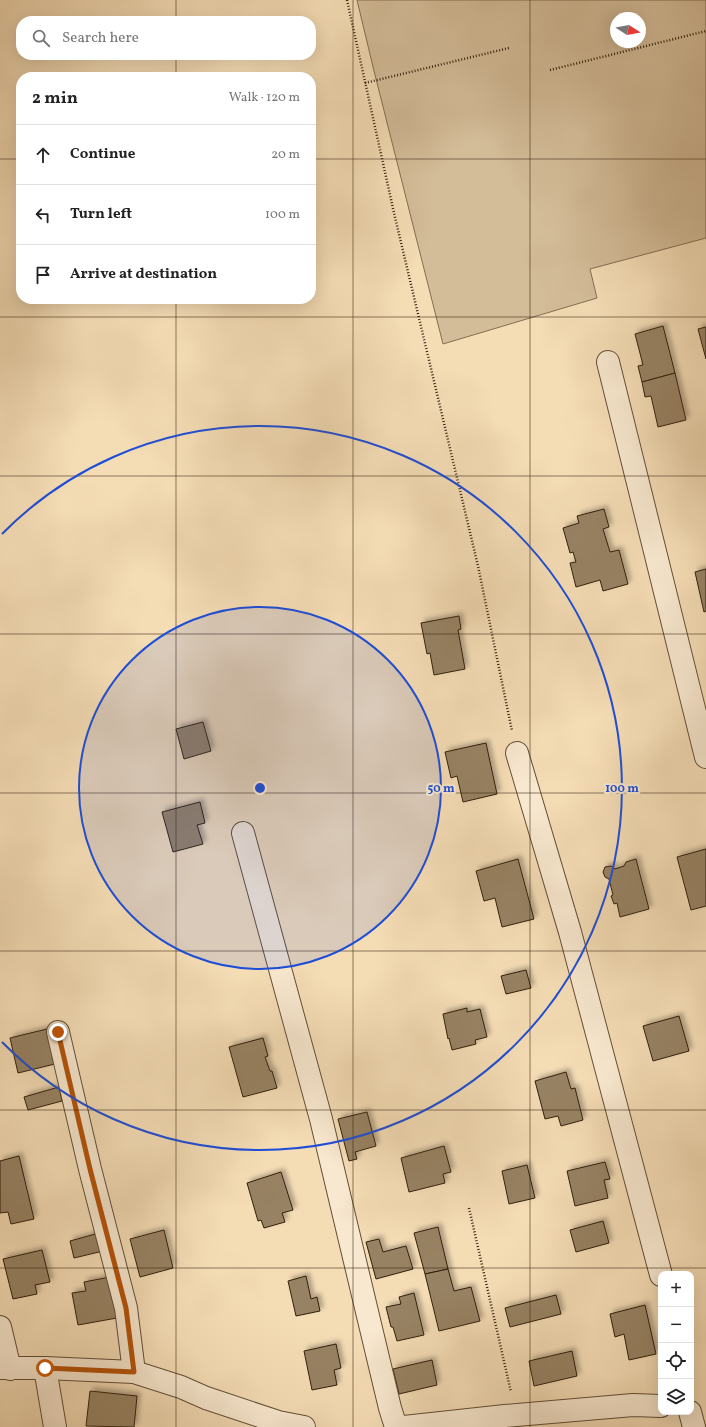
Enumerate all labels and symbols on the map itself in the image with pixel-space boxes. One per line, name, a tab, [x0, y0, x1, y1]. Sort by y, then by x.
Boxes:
north arrow	[610, 12, 646, 48]
centre of rings	[253, 781, 267, 795]
text: 50 m	[427, 781, 455, 797]
text: 100 m	[605, 781, 639, 797]
route end	[49, 1023, 67, 1041]
route start	[36, 1359, 54, 1377]

